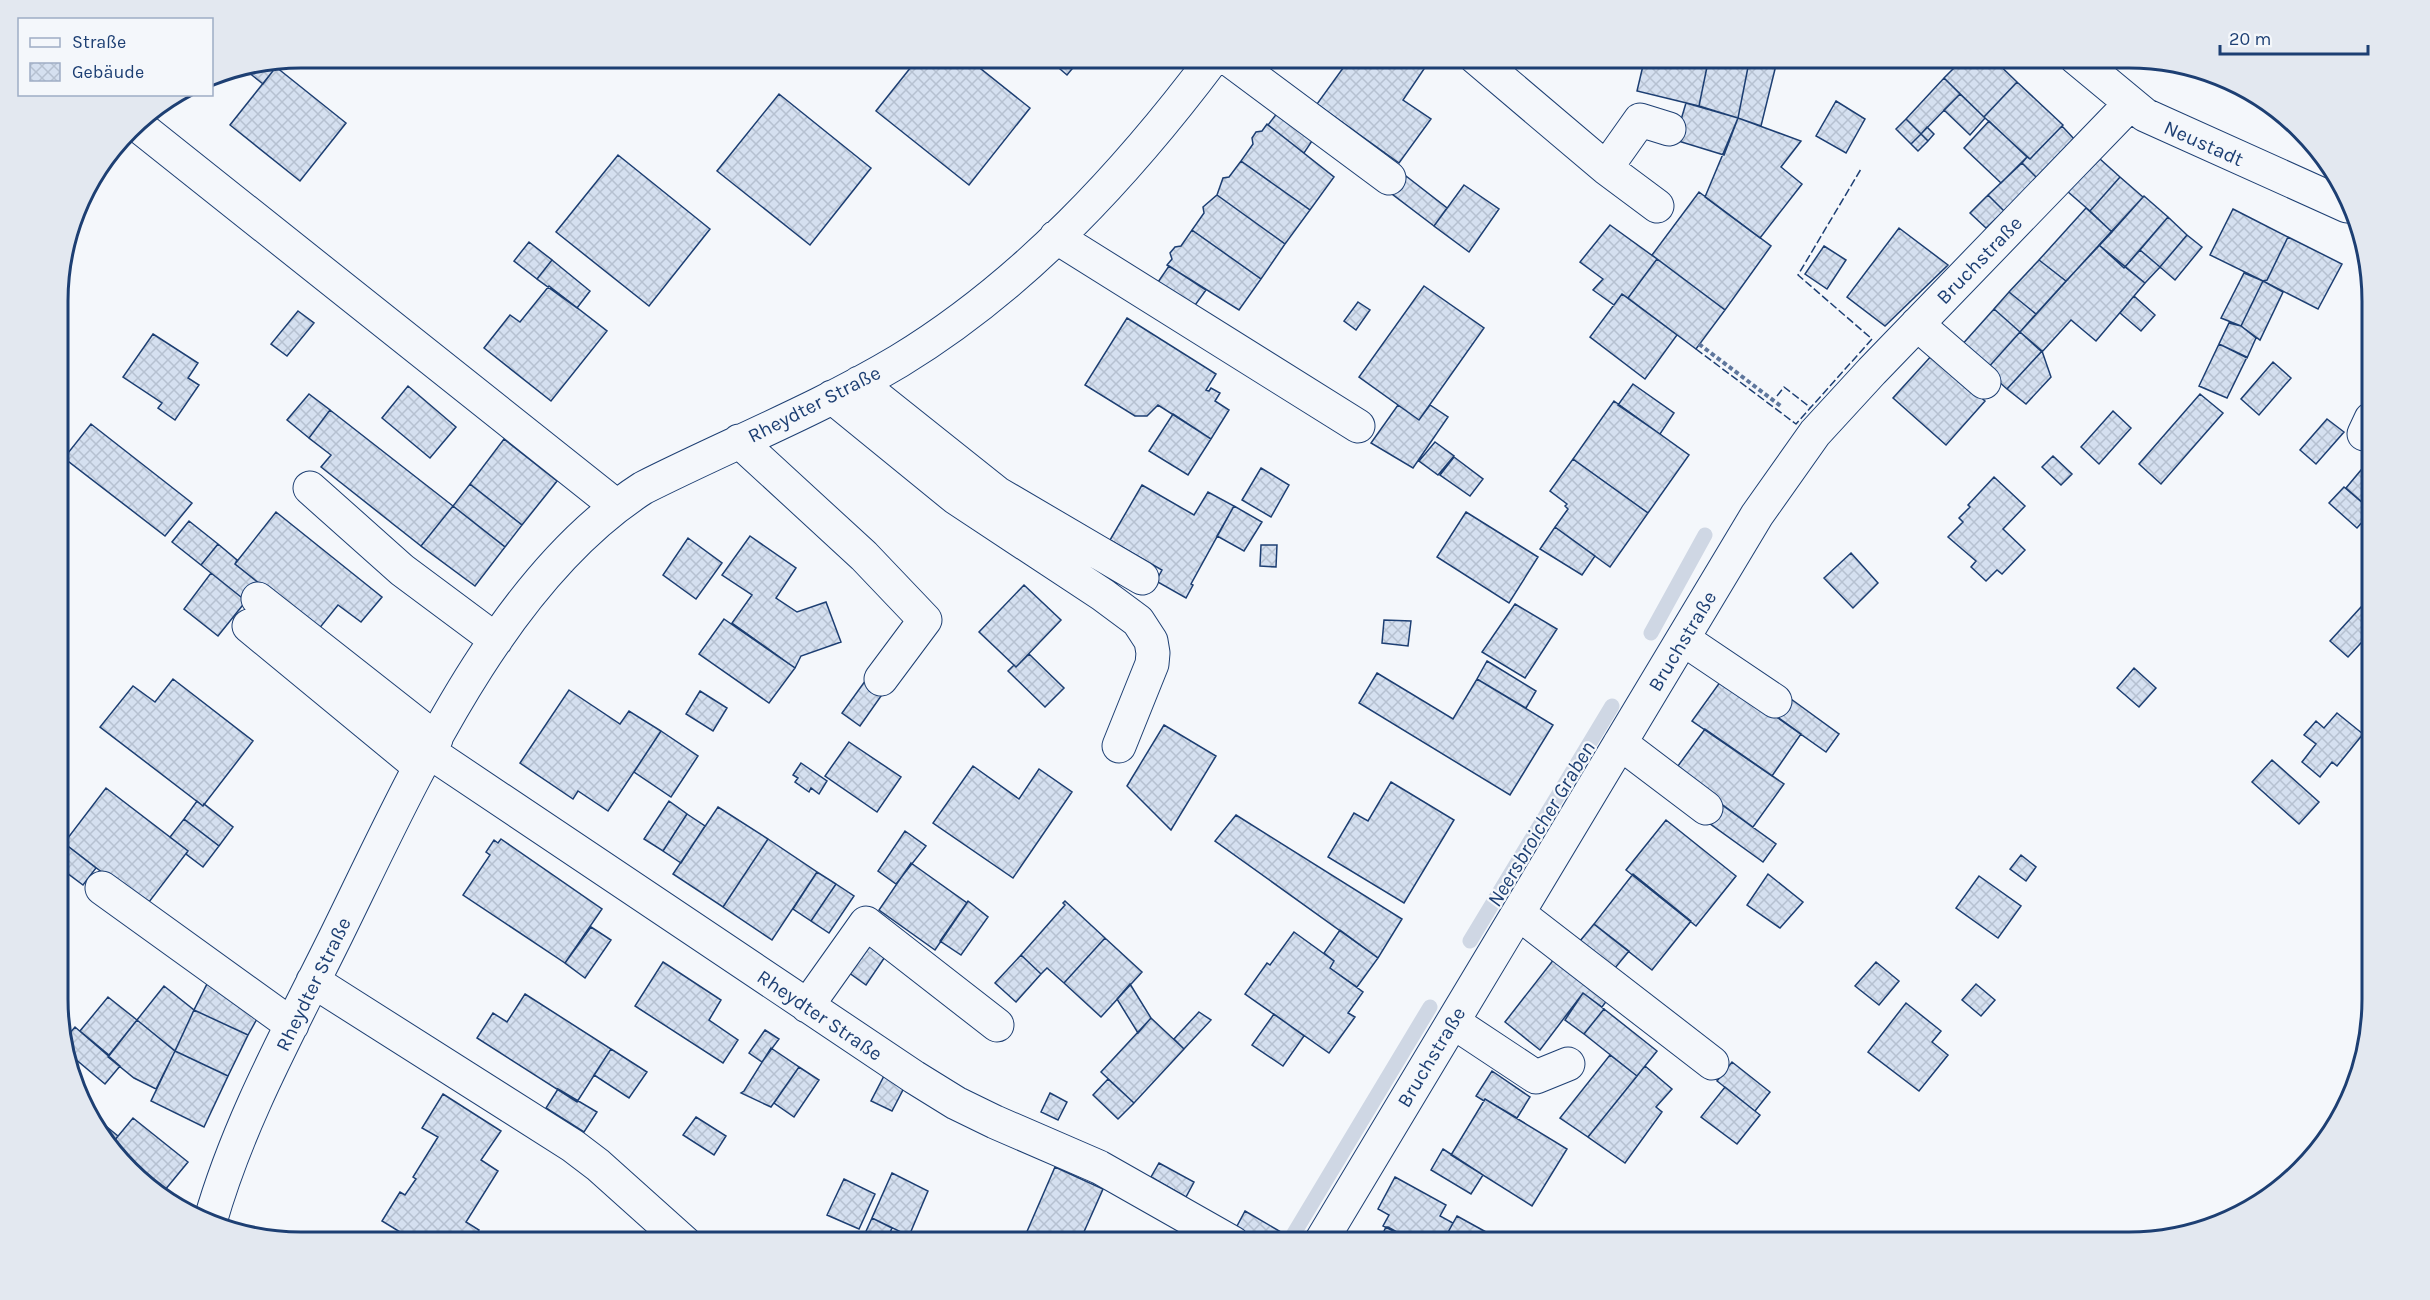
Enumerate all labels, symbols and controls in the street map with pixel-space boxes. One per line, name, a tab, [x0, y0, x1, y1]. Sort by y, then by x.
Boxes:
legend	[18, 18, 213, 96]
scale bar	[2220, 18, 2368, 56]
text: 20 m	[2229, 28, 2271, 50]
text: Straße	[72, 31, 126, 53]
text: Gebäude	[72, 61, 144, 83]
street label: Neustadt	[2161, 116, 2247, 171]
street label: Bruchstraße	[1932, 212, 2027, 309]
street label: Rheydter Straße	[744, 361, 884, 448]
street label: Bruchstraße	[1643, 587, 1721, 696]
water label: Neersbroicher Graben	[1482, 737, 1600, 911]
street label: Rheydter Straße	[271, 914, 356, 1055]
street label: Rheydter Straße	[753, 965, 887, 1066]
street label: Bruchstraße	[1392, 1003, 1470, 1112]

